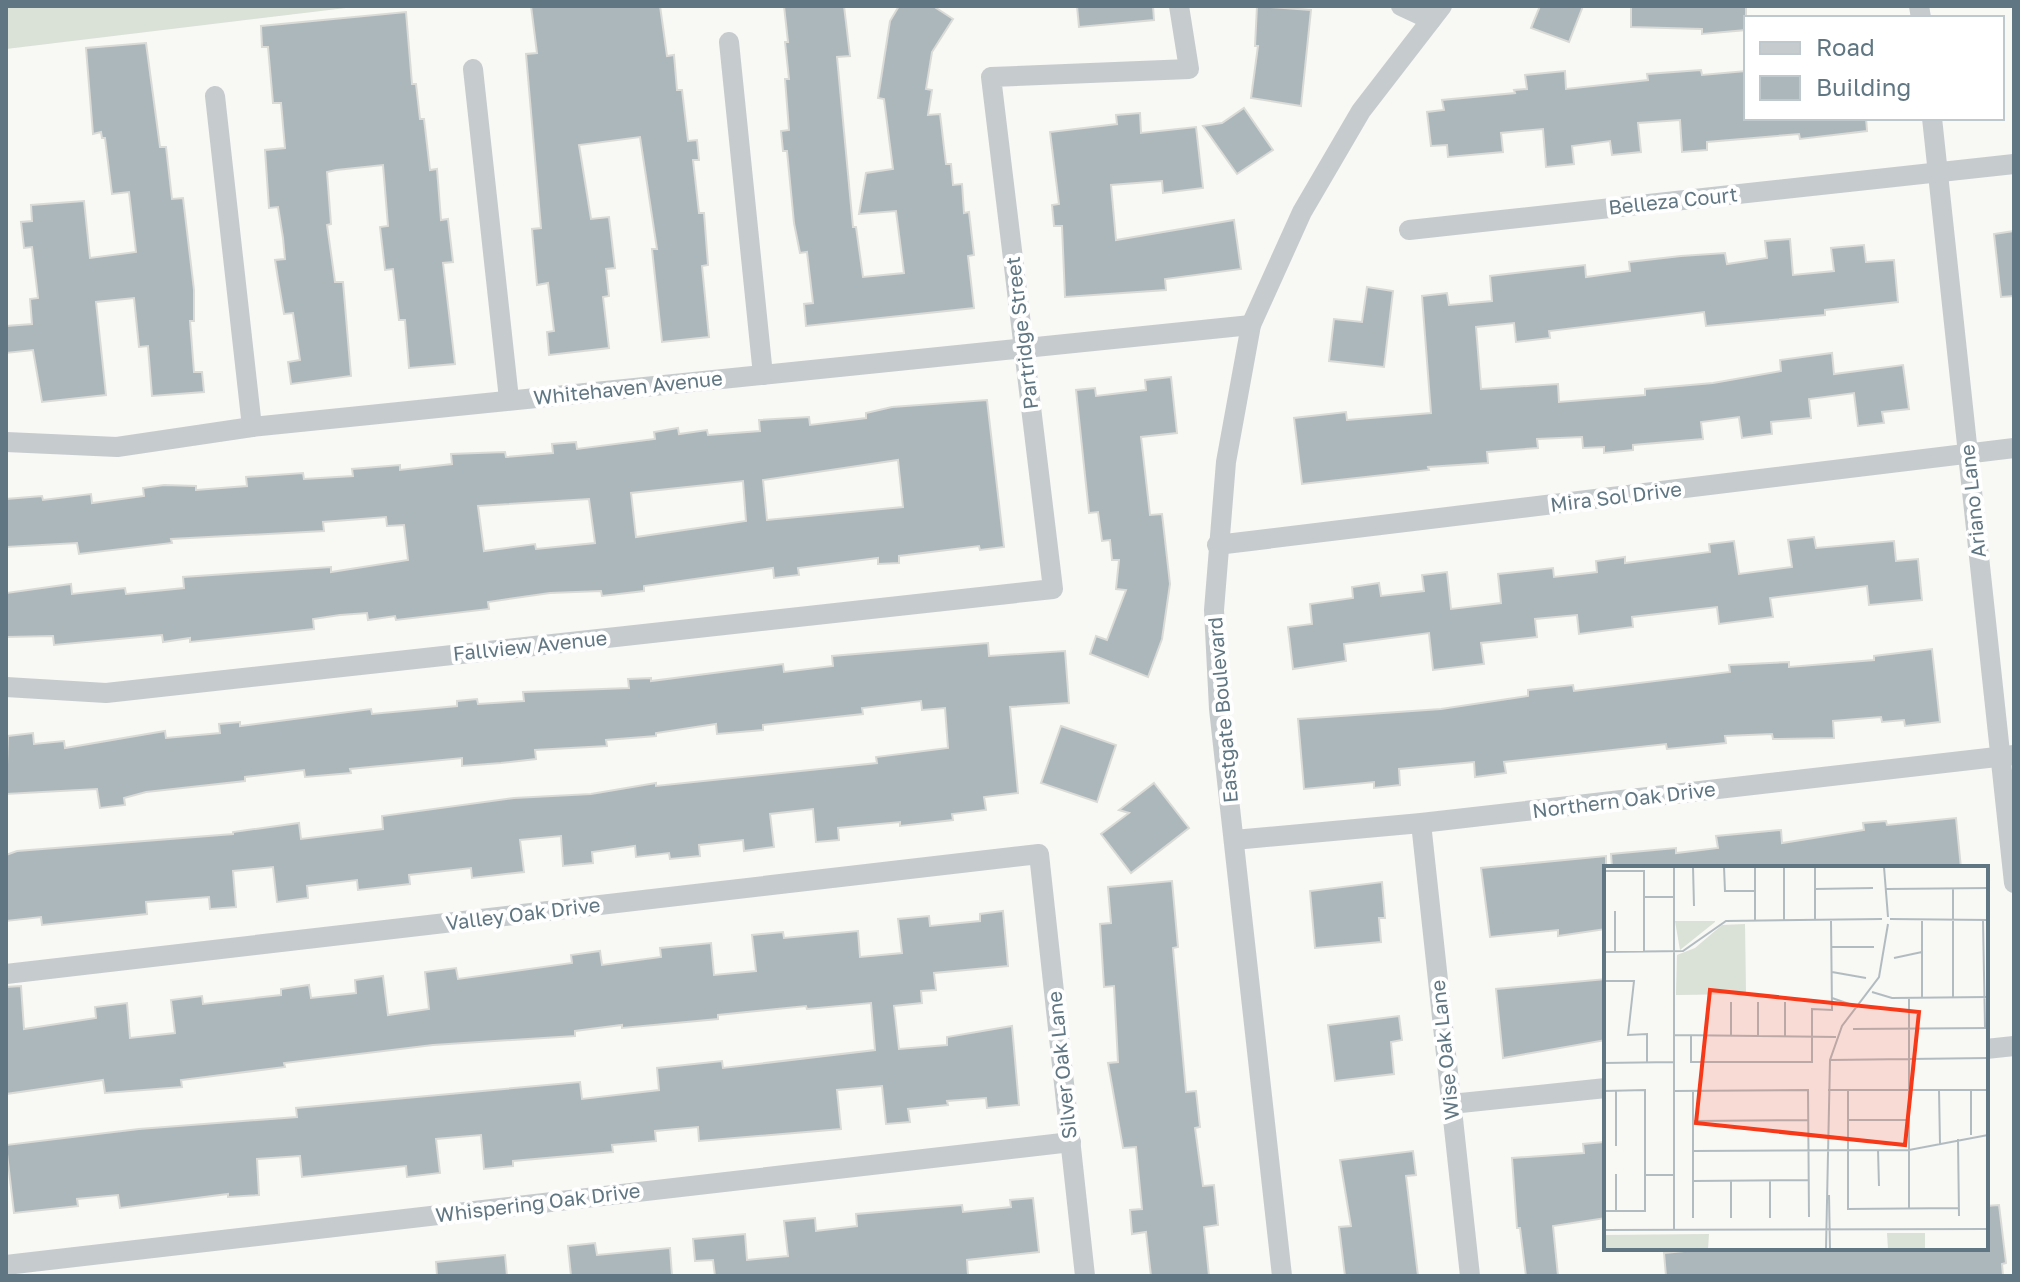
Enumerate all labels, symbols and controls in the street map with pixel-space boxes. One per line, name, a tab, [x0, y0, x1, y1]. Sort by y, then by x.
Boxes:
legend	[1744, 16, 2004, 120]
text: Road	[1816, 32, 1875, 61]
text: Building	[1816, 72, 1911, 101]
street label: Belleza Court	[1607, 181, 1739, 219]
street label: Partridge Street	[1000, 255, 1042, 411]
street label: Whitehaven Avenue	[532, 365, 724, 409]
street label: Ariano Lane	[1954, 443, 1990, 559]
street label: Mira Sol Drive	[1549, 476, 1683, 516]
street label: Eastgate Boulevard	[1202, 616, 1242, 804]
street label: Fallview Avenue	[452, 625, 608, 665]
street label: Northern Oak Drive	[1531, 776, 1717, 822]
inset map	[1604, 866, 1988, 1250]
street label: Valley Oak Drive	[444, 892, 601, 934]
street label: Wise Oak Lane	[1425, 979, 1463, 1121]
street label: Silver Oak Lane	[1041, 990, 1081, 1140]
street label: Whispering Oak Drive	[434, 1178, 642, 1226]

